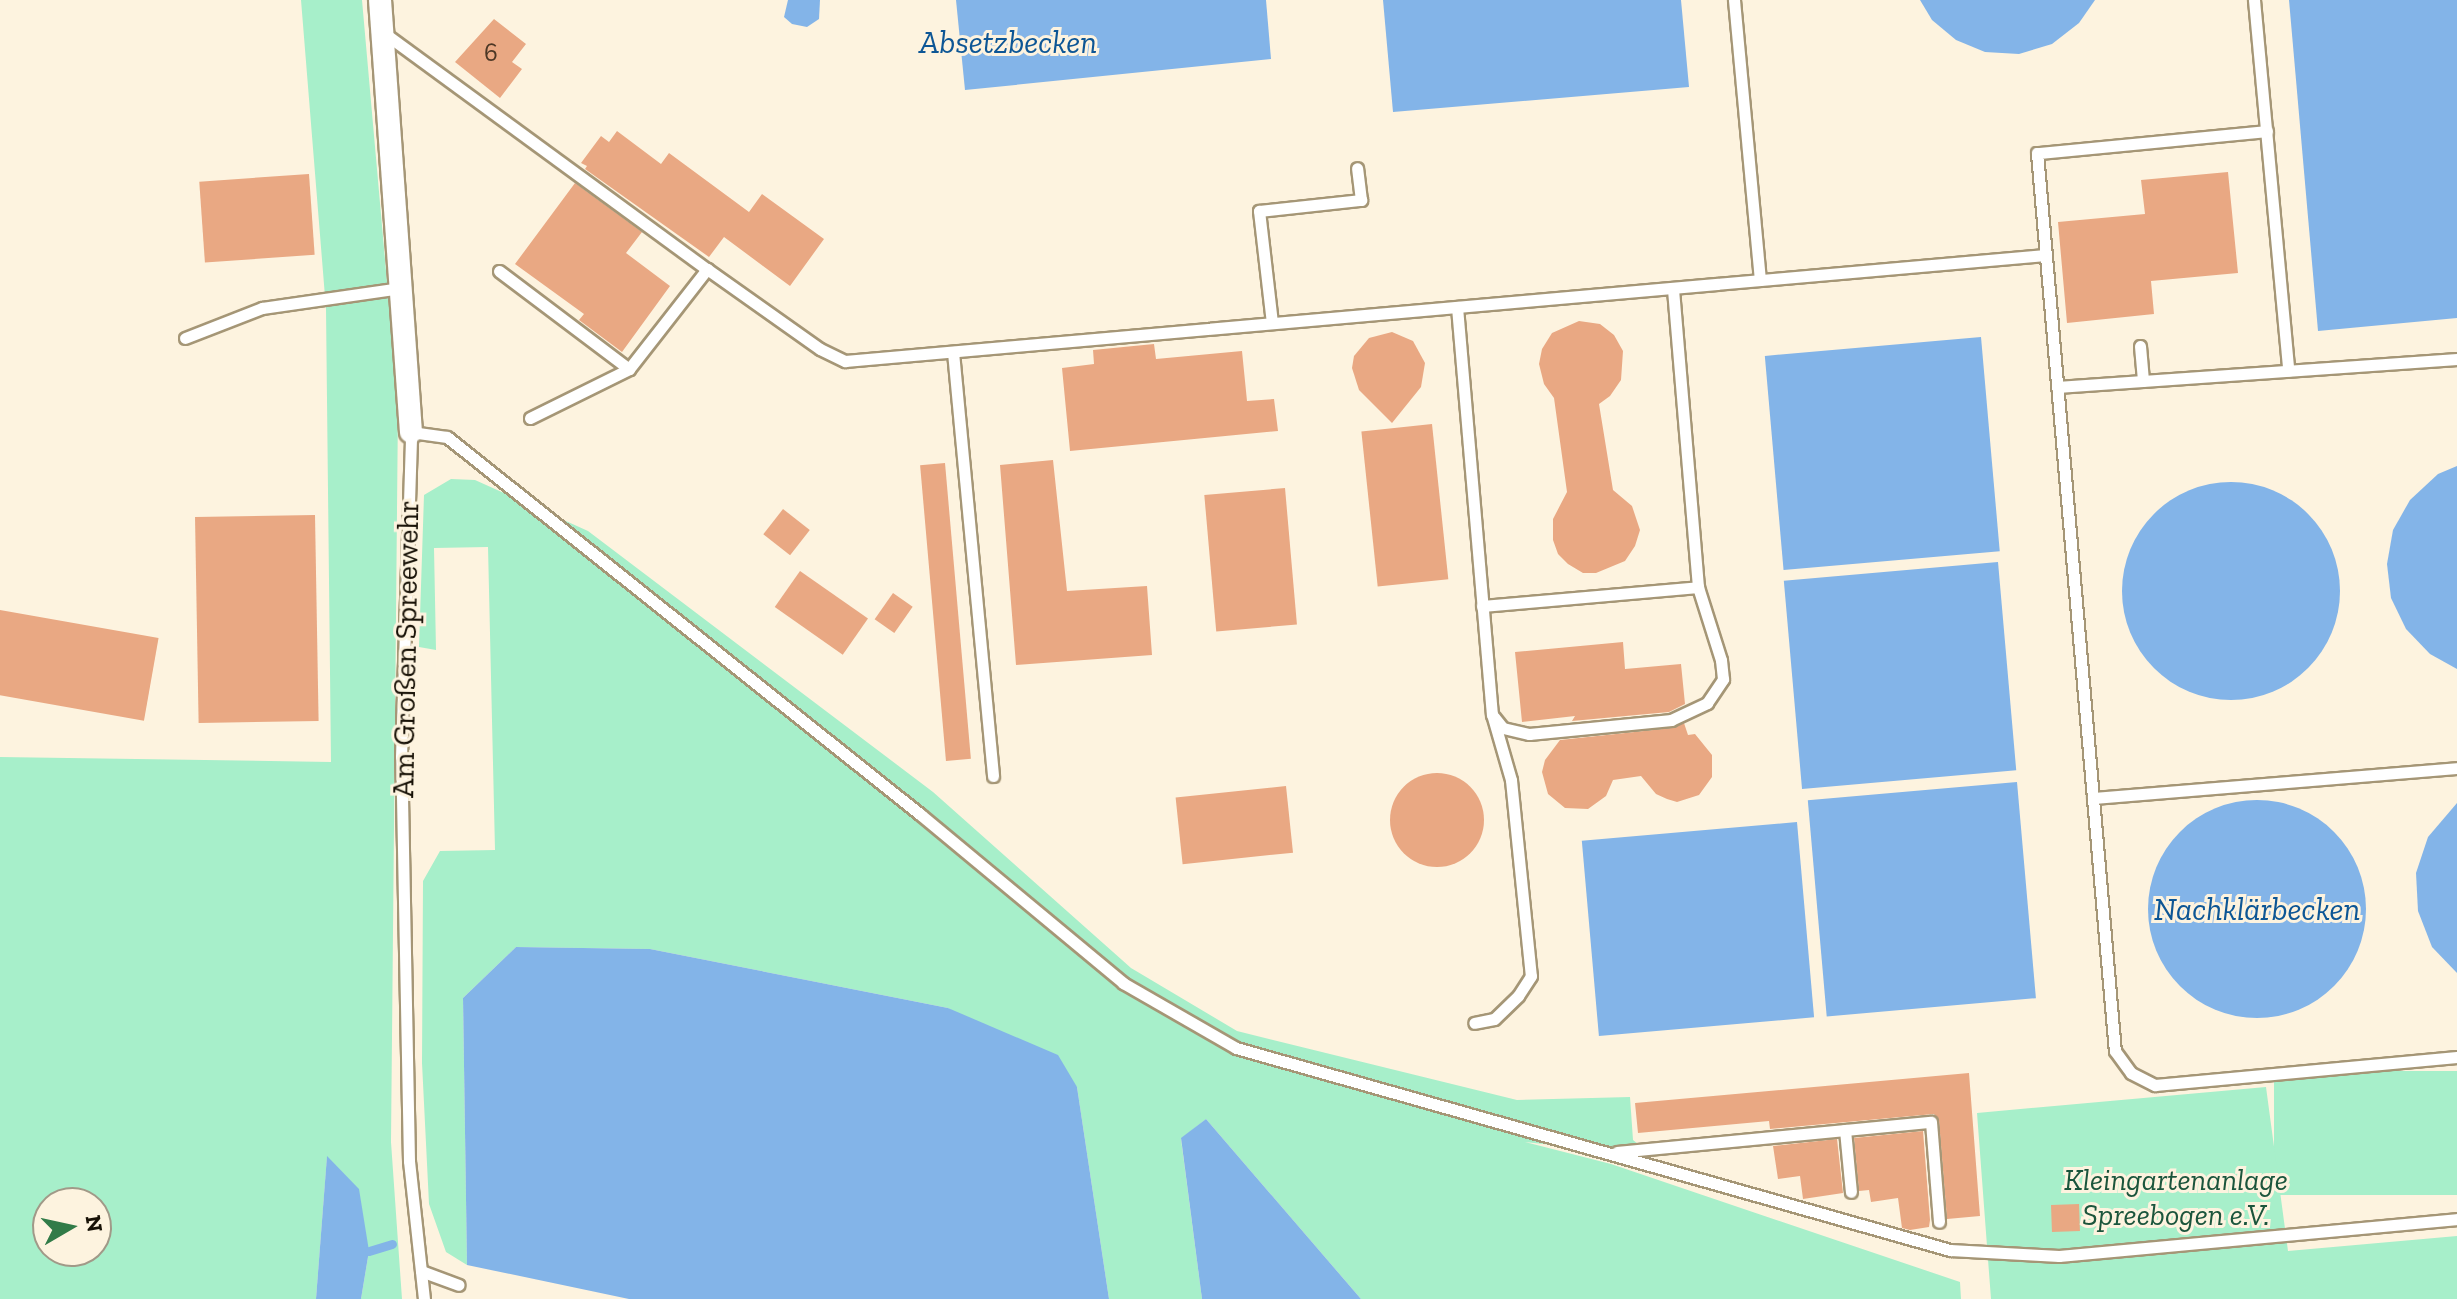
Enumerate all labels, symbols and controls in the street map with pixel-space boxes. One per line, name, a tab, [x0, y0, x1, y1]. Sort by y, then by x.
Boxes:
water label: Absetzbecken	[919, 23, 1097, 61]
house number: 6	[484, 37, 498, 69]
street label: Am Großen Spreewehr	[385, 500, 427, 798]
water label: Nachklärbecken	[2154, 890, 2360, 928]
park label: Kleingartenanlage Spreebogen e.V.	[2064, 1162, 2288, 1232]
north arrow	[32, 1187, 112, 1267]
text: N	[80, 1213, 109, 1234]

